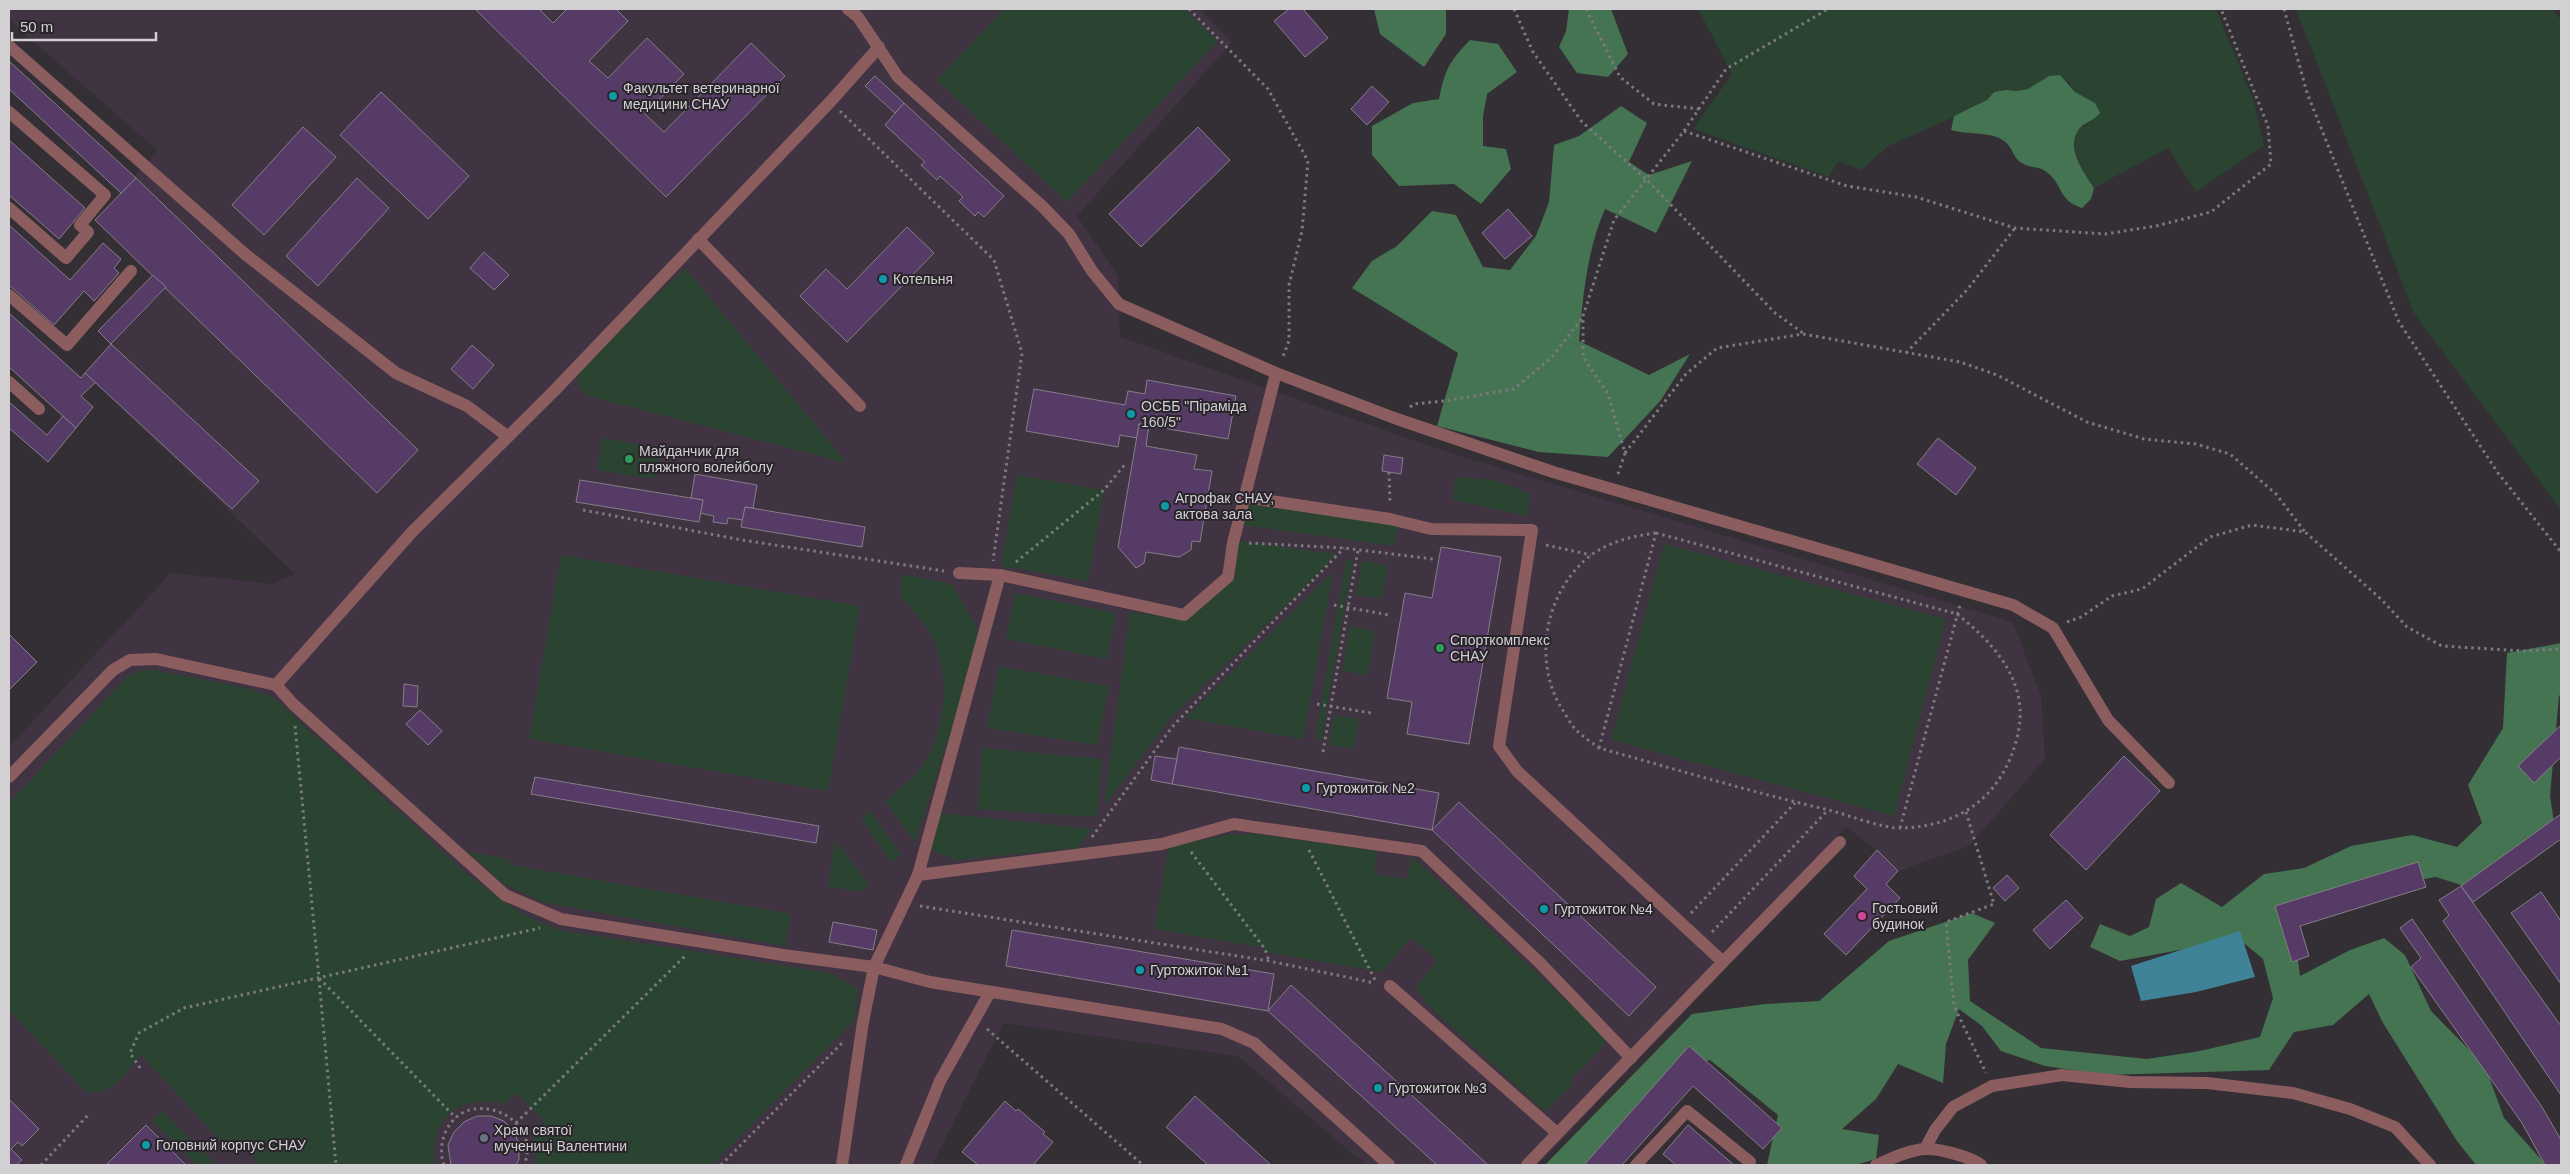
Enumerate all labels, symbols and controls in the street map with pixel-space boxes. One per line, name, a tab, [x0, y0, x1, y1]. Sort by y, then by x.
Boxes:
scale bar	[12, 10, 156, 42]
text: 50 m	[20, 18, 53, 35]
place label: Факультет ветеринарної медицини СНАУ	[623, 80, 780, 112]
marker: Факультет ветеринарної медицини СНАУ	[607, 90, 619, 102]
place label: Котельня	[893, 271, 953, 287]
marker: Котельня	[877, 273, 889, 285]
place label: ОСББ "Піраміда 160/5"	[1141, 398, 1247, 430]
marker: ОСББ "Піраміда 160/5"	[1125, 408, 1137, 420]
place label: Майданчик для пляжного волейболу	[639, 443, 773, 475]
marker: Майданчик для пляжного волейболу	[623, 453, 635, 465]
place label: Агрофак СНАУ, актова зала	[1175, 490, 1274, 522]
marker: Агрофак СНАУ, актова зала	[1159, 500, 1171, 512]
place label: Спорткомплекс СНАУ	[1450, 632, 1550, 664]
marker: Спорткомплекс СНАУ	[1434, 642, 1446, 654]
place label: Гуртожиток №2	[1316, 780, 1415, 796]
marker: Гуртожиток №2	[1300, 782, 1312, 794]
place label: Гостьовий будинок	[1872, 900, 1938, 932]
place label: Гуртожиток №4	[1554, 901, 1653, 917]
marker: Гуртожиток №4	[1538, 903, 1550, 915]
marker: Гостьовий будинок	[1856, 910, 1868, 922]
place label: Гуртожиток №1	[1150, 962, 1249, 978]
marker: Гуртожиток №1	[1134, 964, 1146, 976]
place label: Гуртожиток №3	[1388, 1080, 1487, 1096]
marker: Гуртожиток №3	[1372, 1082, 1384, 1094]
place label: Храм святої мучениці Валентини	[494, 1122, 627, 1154]
marker: Храм святої мучениці Валентини	[478, 1132, 490, 1144]
place label: Головний корпус СНАУ	[156, 1137, 306, 1153]
marker: Головний корпус СНАУ	[140, 1139, 152, 1151]

